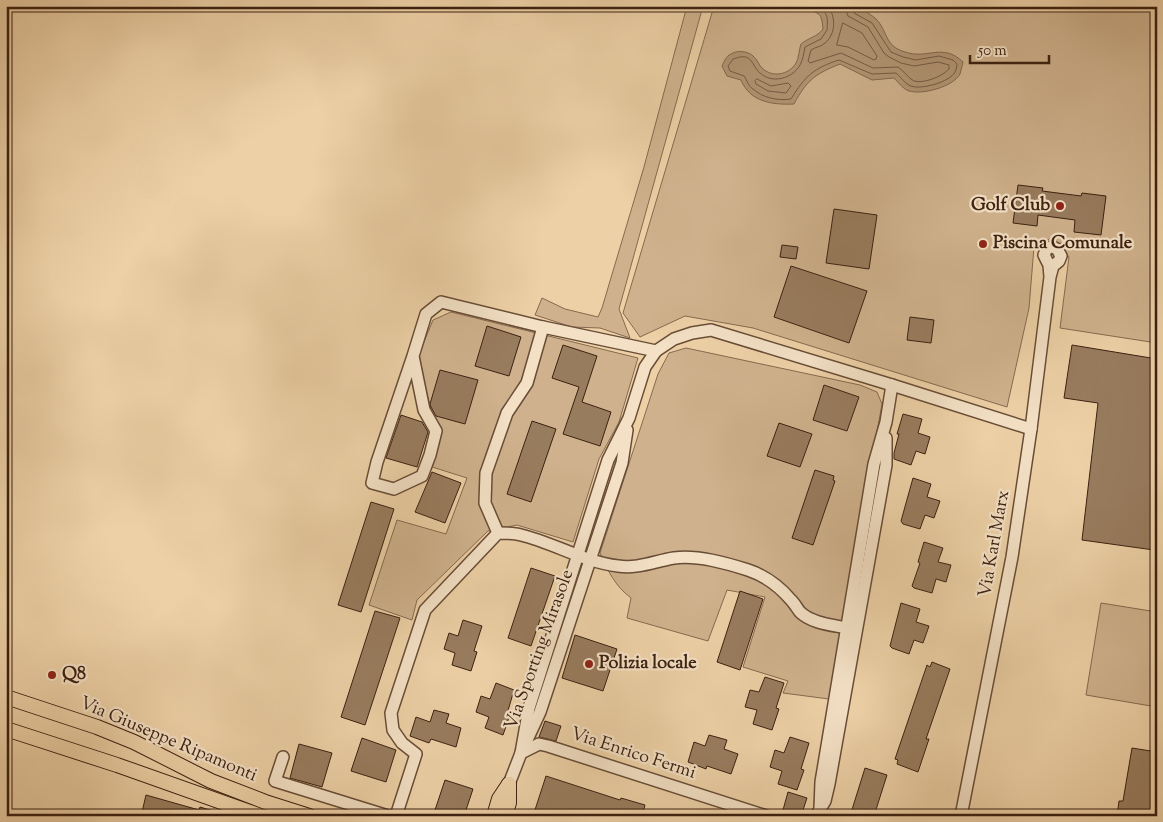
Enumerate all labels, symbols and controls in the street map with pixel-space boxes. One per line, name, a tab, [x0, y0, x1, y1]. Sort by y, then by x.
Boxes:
scale bar	[970, 32, 1049, 64]
text: 50 m	[977, 41, 1007, 62]
place label: Golf Club	[971, 193, 1050, 219]
marker: Golf Club	[1054, 200, 1066, 212]
place label: Piscina Comunale	[993, 231, 1133, 257]
marker: Piscina Comunale	[977, 238, 989, 250]
street label: Via Karl Marx	[973, 488, 1017, 600]
street label: Via Sporting Mirasole	[499, 566, 581, 734]
place label: Polizia locale	[599, 651, 697, 677]
marker: Polizia locale	[583, 658, 595, 670]
place label: Q8	[62, 662, 86, 688]
marker: Q8	[46, 669, 58, 681]
street label: Via Giuseppe Ripamonti	[75, 691, 261, 789]
street label: Via Enrico Fermi	[567, 721, 699, 787]

